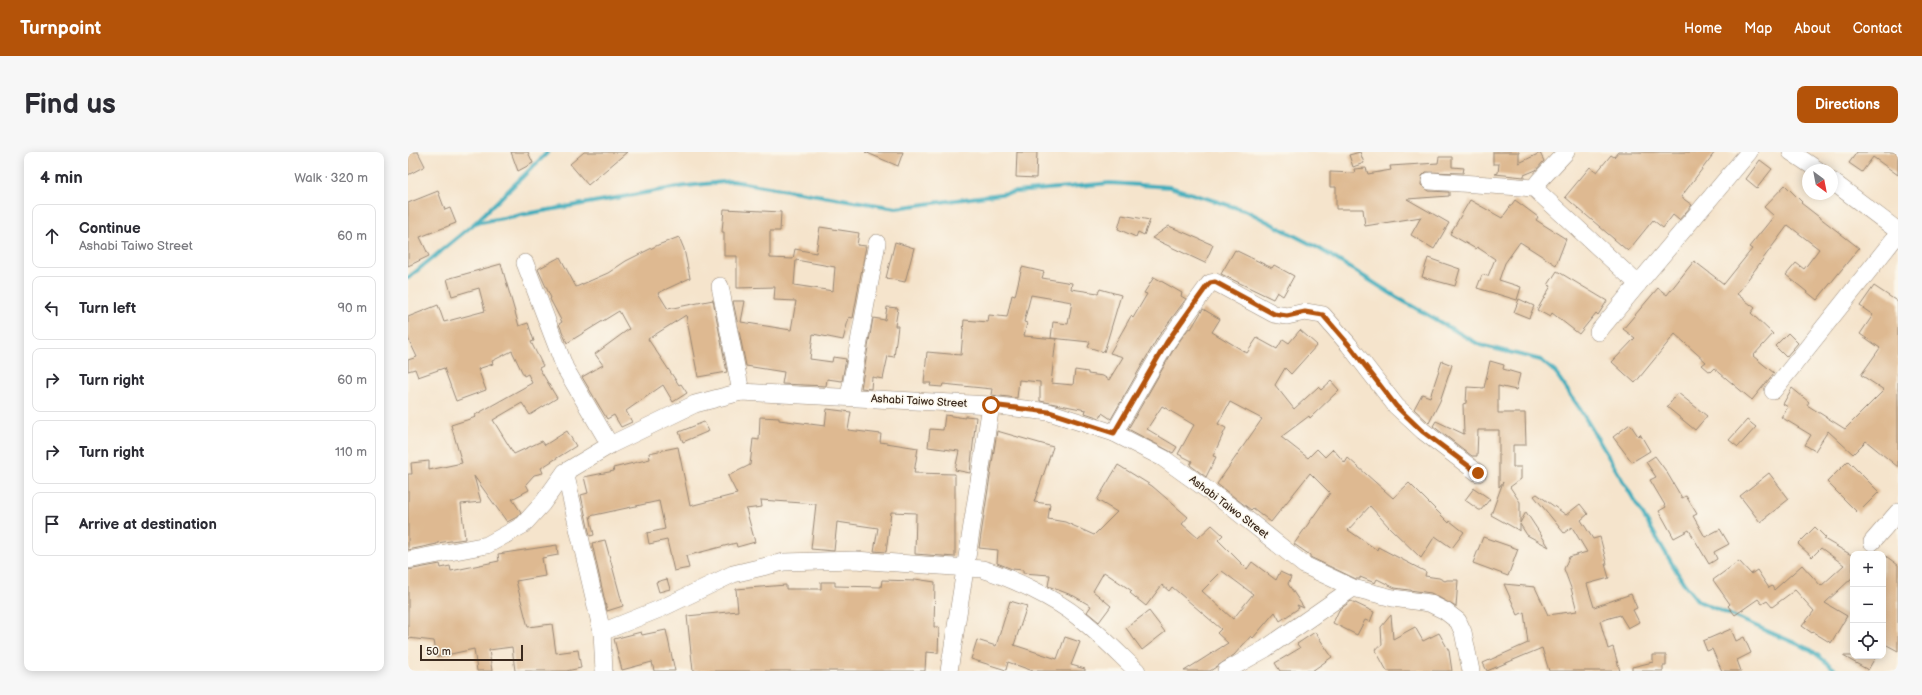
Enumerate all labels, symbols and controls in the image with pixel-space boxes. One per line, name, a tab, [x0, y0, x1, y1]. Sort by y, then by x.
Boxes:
text: Turnpoint	[20, 17, 101, 40]
text: Home	[1684, 20, 1722, 37]
text: Map	[1744, 20, 1772, 37]
text: About	[1794, 20, 1831, 37]
text: Contact	[1853, 20, 1902, 37]
button: Directions	[1797, 86, 1898, 123]
text: Find us	[24, 88, 116, 121]
north arrow	[1802, 164, 1838, 200]
text: 4 min	[40, 168, 83, 188]
text: Walk · 320 m	[294, 170, 368, 186]
text: Continue	[79, 219, 141, 238]
icon: ahead	[41, 225, 63, 247]
text: 60 m	[337, 228, 367, 244]
text: Ashabi Taiwo Street	[79, 238, 193, 254]
icon: left	[41, 297, 63, 319]
text: Turn left	[79, 299, 136, 318]
text: 90 m	[338, 300, 367, 316]
icon: right	[41, 369, 63, 391]
text: Turn right	[79, 371, 144, 390]
text: 60 m	[337, 372, 367, 388]
street label: Ashabi Taiwo Street	[871, 392, 968, 410]
route start	[982, 396, 1000, 414]
icon: right	[41, 441, 63, 463]
text: Turn right	[79, 443, 144, 462]
text: 110 m	[335, 444, 367, 460]
route end	[1469, 464, 1487, 482]
street label: Ashabi Taiwo Street	[1187, 473, 1272, 542]
icon: arrive	[41, 513, 63, 535]
text: Arrive at destination	[79, 515, 217, 534]
map controls	[1850, 551, 1886, 659]
button: +	[1850, 551, 1886, 587]
button: −	[1850, 587, 1886, 623]
button: locate	[1850, 623, 1886, 659]
scale bar	[420, 643, 523, 662]
text: 50 m	[426, 645, 451, 658]

